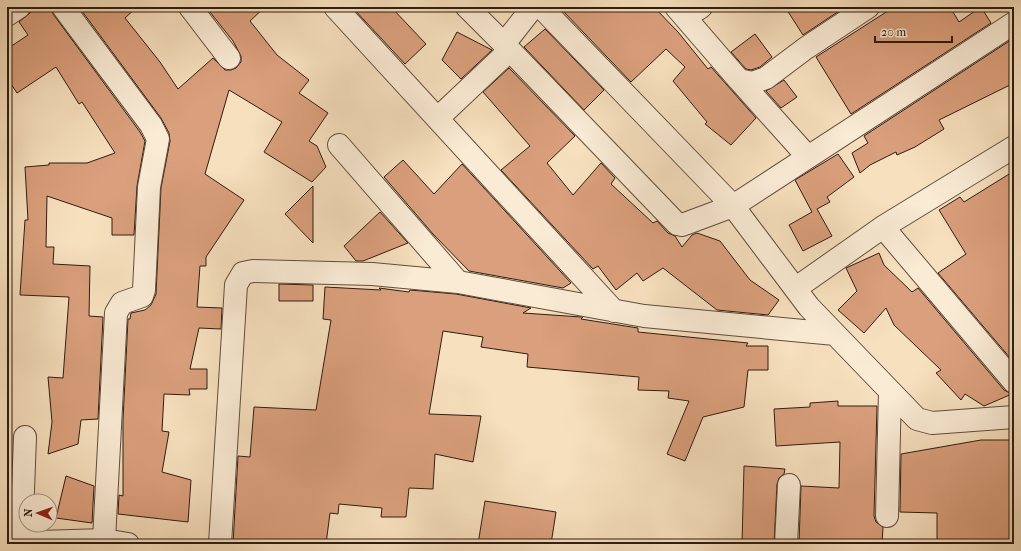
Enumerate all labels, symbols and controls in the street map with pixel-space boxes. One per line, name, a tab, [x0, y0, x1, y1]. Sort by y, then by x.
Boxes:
scale bar	[875, 18, 952, 44]
text: 20 m	[881, 25, 906, 39]
north arrow	[18, 493, 58, 533]
text: N	[22, 508, 35, 517]

